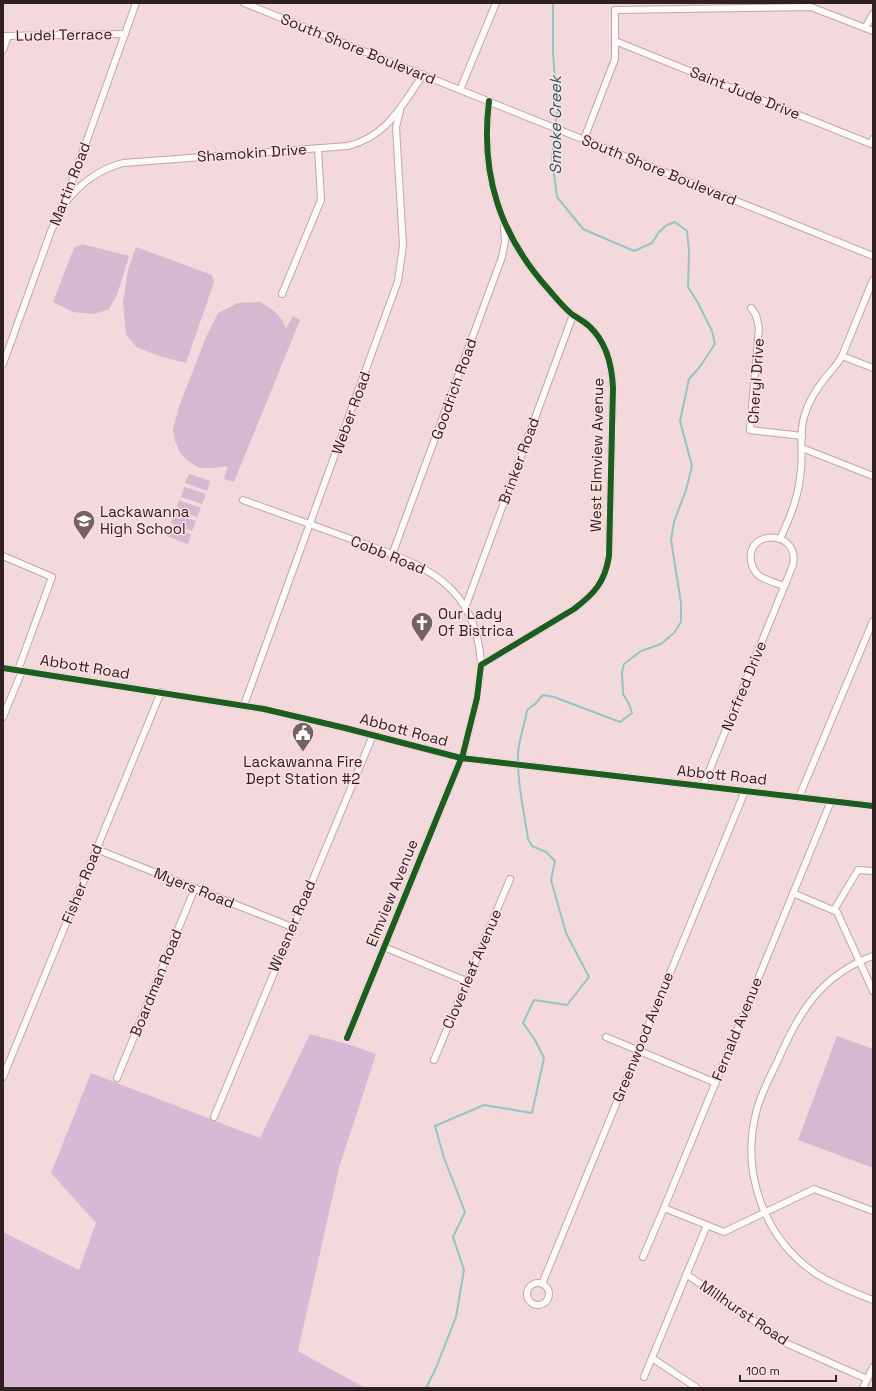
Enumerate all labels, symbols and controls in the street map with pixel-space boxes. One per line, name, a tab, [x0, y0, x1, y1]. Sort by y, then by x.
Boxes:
street label: South Shore Boulevard	[278, 9, 438, 88]
street label: Ludel Terrace	[16, 24, 113, 45]
street label: Saint Jude Drive	[687, 62, 803, 123]
water label: Smoke Creek	[545, 73, 566, 174]
street label: South Shore Boulevard	[579, 130, 739, 209]
street label: Martin Road	[45, 139, 94, 228]
street label: Shamokin Drive	[196, 139, 308, 166]
street label: Goodrich Road	[426, 336, 481, 442]
street label: Cheryl Drive	[743, 337, 768, 425]
street label: Weber Road	[327, 369, 374, 457]
street label: West Elmview Avenue	[586, 378, 607, 532]
street label: Brinker Road	[494, 415, 543, 507]
place label: Lackawanna High School	[100, 502, 190, 538]
school or university icon: Lackawanna High School	[71, 508, 97, 541]
street label: Cobb Road	[348, 531, 428, 578]
place label: Our Lady Of Bistrica	[438, 604, 514, 640]
church icon: Our Lady Of Bistrica	[409, 610, 435, 643]
street label: Norfred Drive	[717, 638, 770, 734]
street label: Abbott Road	[39, 650, 131, 683]
street label: Abbott Road	[358, 709, 450, 750]
public building icon: Lackawanna Fire Dept Station #2	[290, 720, 316, 753]
place label: Lackawanna Fire Dept Station #2	[243, 752, 363, 788]
street label: Abbott Road	[676, 760, 768, 789]
street label: Elmview Avenue	[361, 836, 422, 949]
street label: Fisher Road	[57, 841, 106, 926]
street label: Myers Road	[151, 863, 237, 912]
street label: Wiesner Road	[264, 877, 319, 975]
street label: Cloverleaf Avenue	[438, 906, 505, 1032]
street label: Boardman Road	[125, 926, 186, 1039]
street label: Greenwood Avenue	[608, 969, 677, 1105]
street label: Fernald Avenue	[707, 974, 766, 1084]
street label: Millhurst Road	[696, 1276, 792, 1349]
scale bar	[740, 1357, 836, 1383]
text: 100 m	[746, 1363, 780, 1379]

